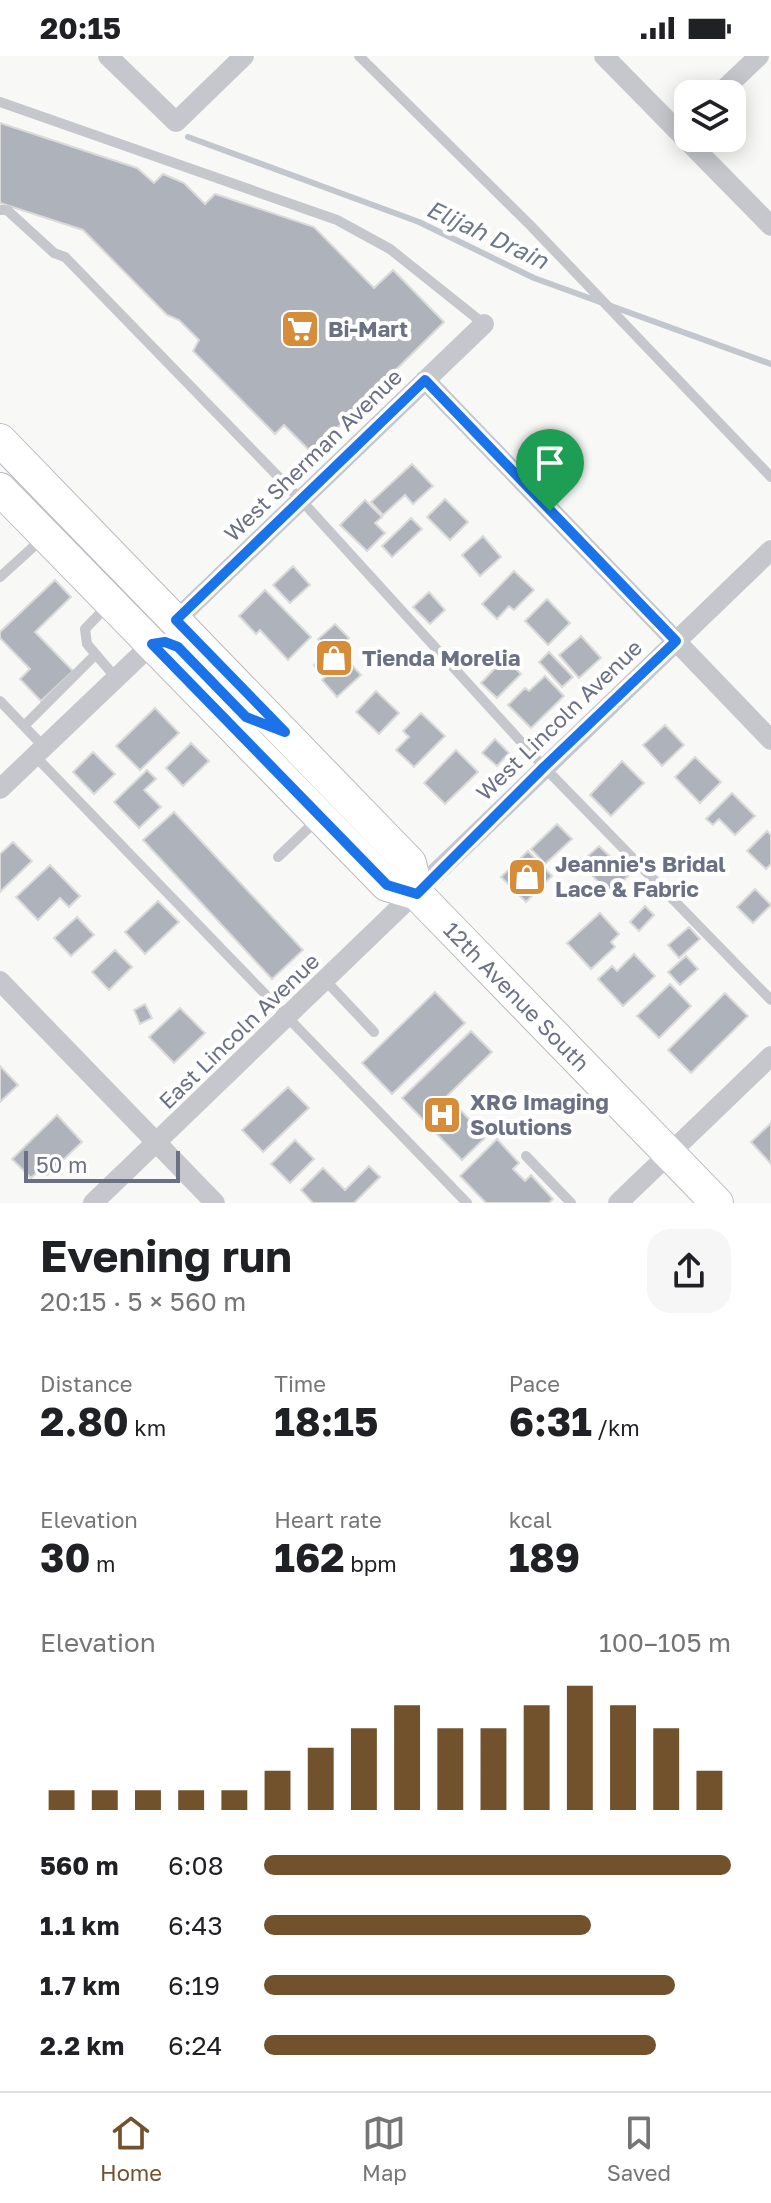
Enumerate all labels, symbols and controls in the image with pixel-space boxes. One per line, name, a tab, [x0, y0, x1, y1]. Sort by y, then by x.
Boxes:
text: 20:15	[40, 10, 121, 46]
map controls	[674, 80, 746, 152]
button: layers	[674, 80, 746, 152]
water label: Elijah Drain	[422, 193, 554, 276]
supermarket icon: Bi-Mart	[279, 308, 321, 350]
place label: Bi-Mart	[328, 315, 408, 342]
street label: West Sherman Avenue	[218, 363, 407, 547]
pin	[516, 429, 584, 511]
icon: arrive	[528, 441, 572, 485]
street label: West Lincoln Avenue	[470, 634, 647, 806]
shop icon: Tienda Morelia	[313, 637, 355, 679]
place label: Tienda Morelia	[362, 644, 521, 671]
place label: Jeannie's Bridal Lace & Fabric	[555, 850, 726, 902]
shop icon: Jeannie's Bridal Lace & Fabric	[506, 856, 548, 898]
street label: 12th Avenue South	[438, 916, 595, 1076]
street label: East Lincoln Avenue	[153, 947, 324, 1114]
place label: XRG Imaging Solutions	[470, 1088, 609, 1140]
hospital icon: XRG Imaging Solutions	[421, 1094, 463, 1136]
scale bar	[24, 1147, 180, 1183]
text: 50 m	[36, 1151, 87, 1178]
text: Evening run	[40, 1229, 292, 1282]
button: share	[647, 1229, 731, 1313]
text: 20:15 · 5 × 560 m	[40, 1286, 246, 1317]
text: Distance	[40, 1370, 132, 1397]
text: Time	[274, 1370, 326, 1397]
text: Pace	[509, 1370, 560, 1397]
text: 2.80	[40, 1397, 129, 1445]
text: 18:15	[274, 1397, 378, 1445]
text: 6:31	[509, 1397, 592, 1445]
text: km	[129, 1414, 166, 1441]
text: /km	[592, 1414, 640, 1441]
text: Elevation	[40, 1506, 138, 1533]
text: Heart rate	[274, 1506, 382, 1533]
text: kcal	[509, 1506, 552, 1533]
text: 30	[40, 1533, 90, 1581]
text: 162	[274, 1533, 345, 1581]
text: 189	[509, 1533, 580, 1581]
text: m	[90, 1550, 115, 1577]
text: bpm	[345, 1550, 397, 1577]
text: Elevation	[40, 1627, 156, 1658]
text: 100–105 m	[599, 1627, 731, 1658]
text: 560 m	[40, 1850, 119, 1881]
text: 6:08	[168, 1850, 224, 1881]
text: 1.1 km	[40, 1910, 119, 1941]
text: 6:43	[168, 1910, 223, 1941]
text: 1.7 km	[40, 1970, 120, 2001]
text: 6:19	[168, 1970, 220, 2001]
text: 2.2 km	[40, 2030, 124, 2061]
text: 6:24	[168, 2030, 222, 2061]
tab: Home	[100, 2111, 162, 2186]
tab: Map	[362, 2111, 407, 2186]
tab: Saved	[607, 2111, 671, 2186]

